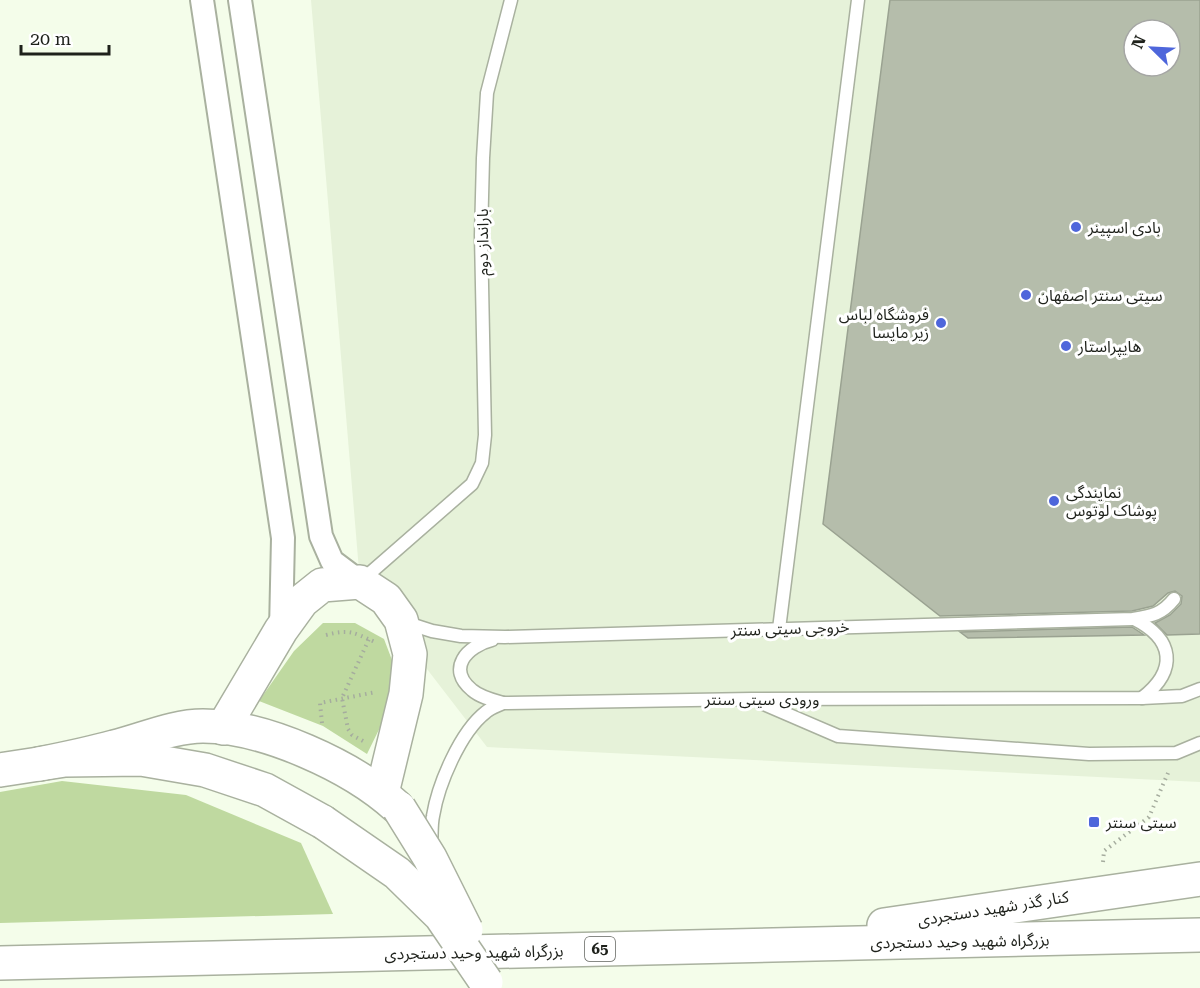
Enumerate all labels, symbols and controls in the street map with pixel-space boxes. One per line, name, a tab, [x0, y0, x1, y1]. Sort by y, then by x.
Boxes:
scale bar	[21, 18, 110, 56]
north arrow	[1122, 18, 1182, 78]
text: 20 m	[30, 28, 71, 49]
text: N	[1128, 33, 1150, 52]
street label: بارانداز دوم	[473, 208, 495, 276]
place label: بادی اسپینر	[1087, 218, 1161, 238]
marker: بادی اسپینر	[1069, 220, 1083, 234]
place label: سیتی سنتر اصفهان	[1038, 286, 1163, 305]
marker: سیتی سنتر اصفهان	[1019, 288, 1033, 302]
place label: فروشگاه لباس زیر مایسا	[839, 305, 929, 342]
marker: فروشگاه لباس زیر مایسا	[934, 316, 948, 330]
place label: هایپراستار	[1077, 337, 1141, 357]
marker: هایپراستار	[1059, 339, 1073, 353]
place label: نمایندگی پوشاک لوتوس	[1066, 483, 1157, 521]
marker: نمایندگی پوشاک لوتوس	[1047, 494, 1061, 508]
street label: خروجی سیتی سنتر	[729, 617, 850, 640]
street label: ورودی سیتی سنتر	[704, 690, 819, 709]
place label: سیتی سنتر	[1105, 813, 1177, 832]
marker: سیتی سنتر	[1087, 815, 1101, 829]
street label: کنار گذر شهید دستجردی	[916, 887, 1070, 930]
street label: بزرگراه شهید وحید دستجردی	[870, 930, 1050, 953]
road number: 65	[585, 937, 615, 961]
street label: بزرگراه شهید وحید دستجردی	[384, 941, 564, 964]

